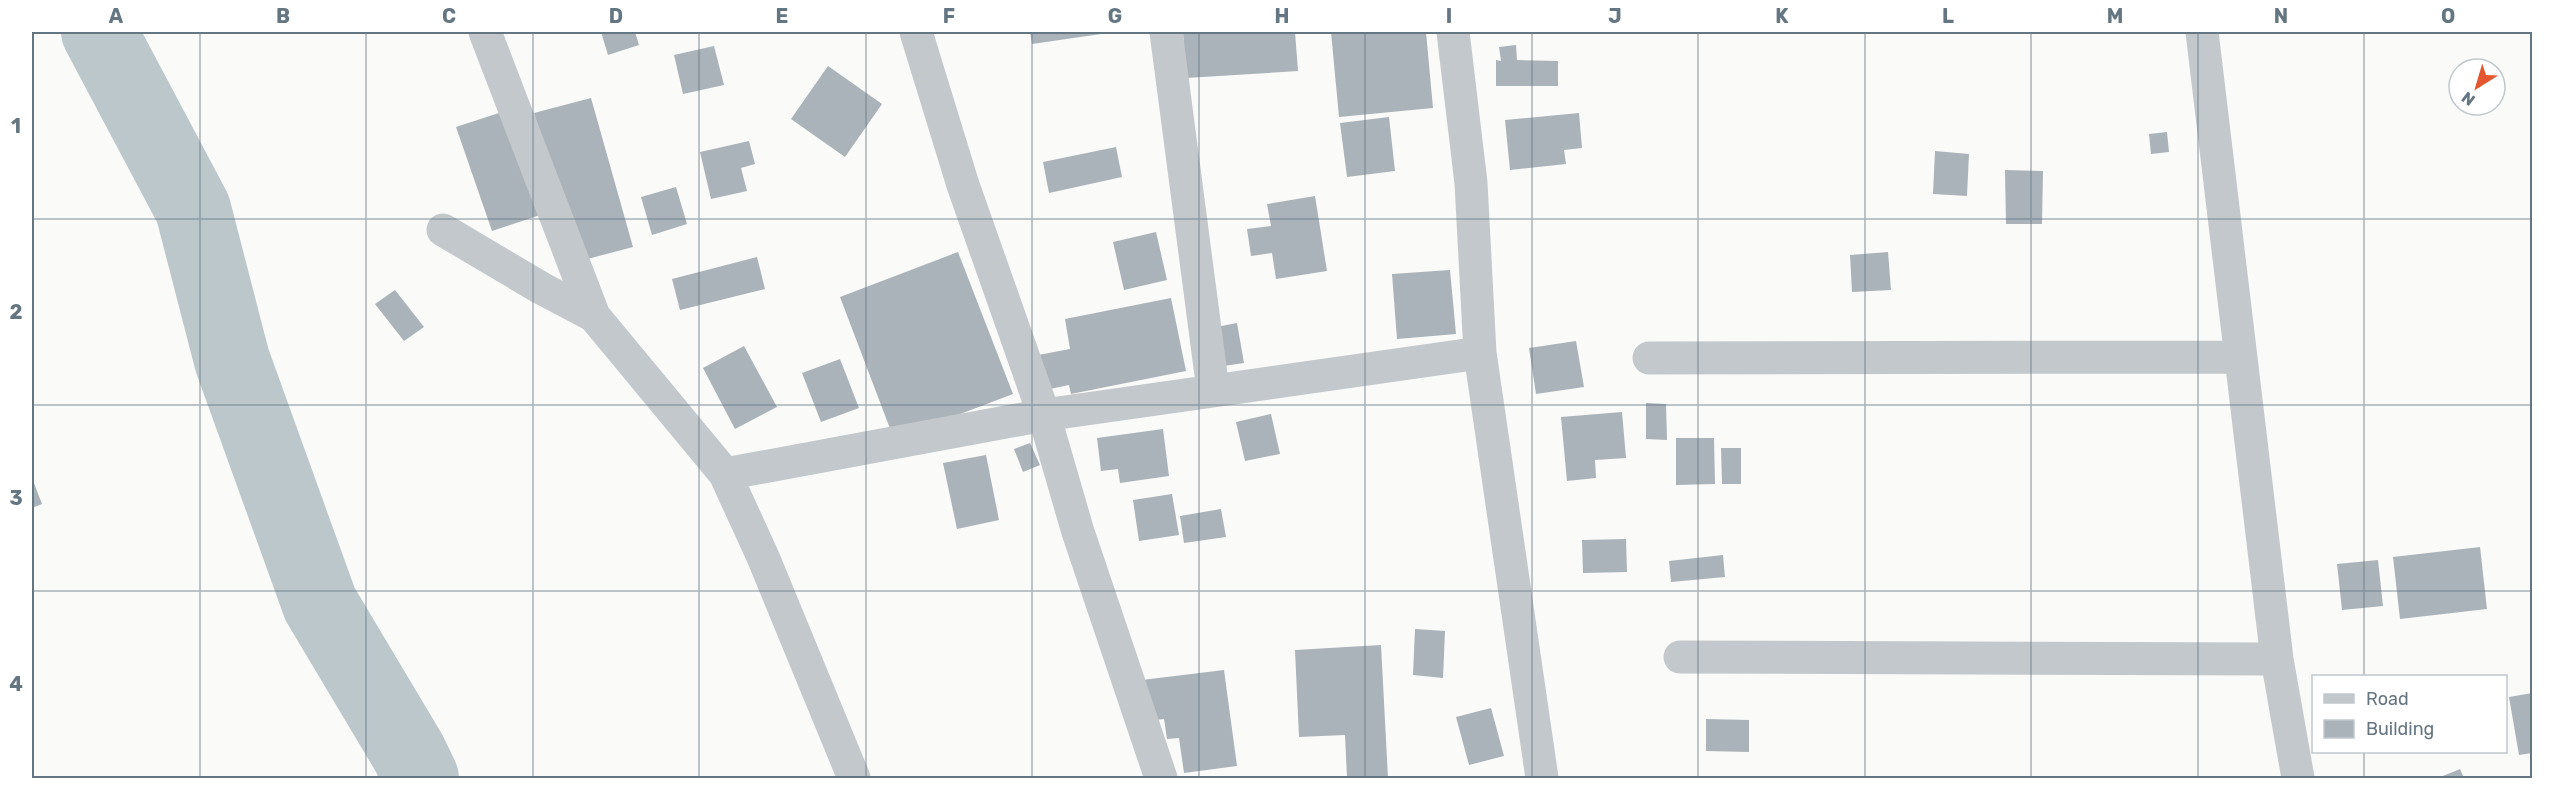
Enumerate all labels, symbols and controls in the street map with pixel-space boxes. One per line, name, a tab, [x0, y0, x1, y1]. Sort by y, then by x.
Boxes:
text: A	[109, 4, 124, 28]
text: B	[276, 4, 290, 28]
text: C	[442, 4, 456, 28]
text: D	[609, 4, 623, 28]
text: E	[776, 4, 788, 28]
text: F	[943, 4, 955, 28]
text: G	[1108, 4, 1122, 28]
text: H	[1275, 4, 1289, 28]
text: I	[1446, 4, 1452, 28]
text: J	[1608, 4, 1622, 28]
text: K	[1775, 4, 1789, 28]
text: L	[1942, 4, 1954, 28]
text: M	[2107, 4, 2123, 28]
text: N	[2274, 4, 2288, 28]
text: O	[2441, 4, 2455, 28]
north arrow	[2447, 57, 2507, 117]
text: N	[2458, 88, 2479, 110]
text: 1	[11, 114, 21, 138]
text: 2	[10, 300, 23, 324]
text: 3	[9, 486, 23, 510]
text: 4	[9, 672, 23, 696]
legend	[2312, 675, 2507, 753]
text: Road	[2366, 688, 2409, 710]
text: Building	[2366, 718, 2434, 740]

